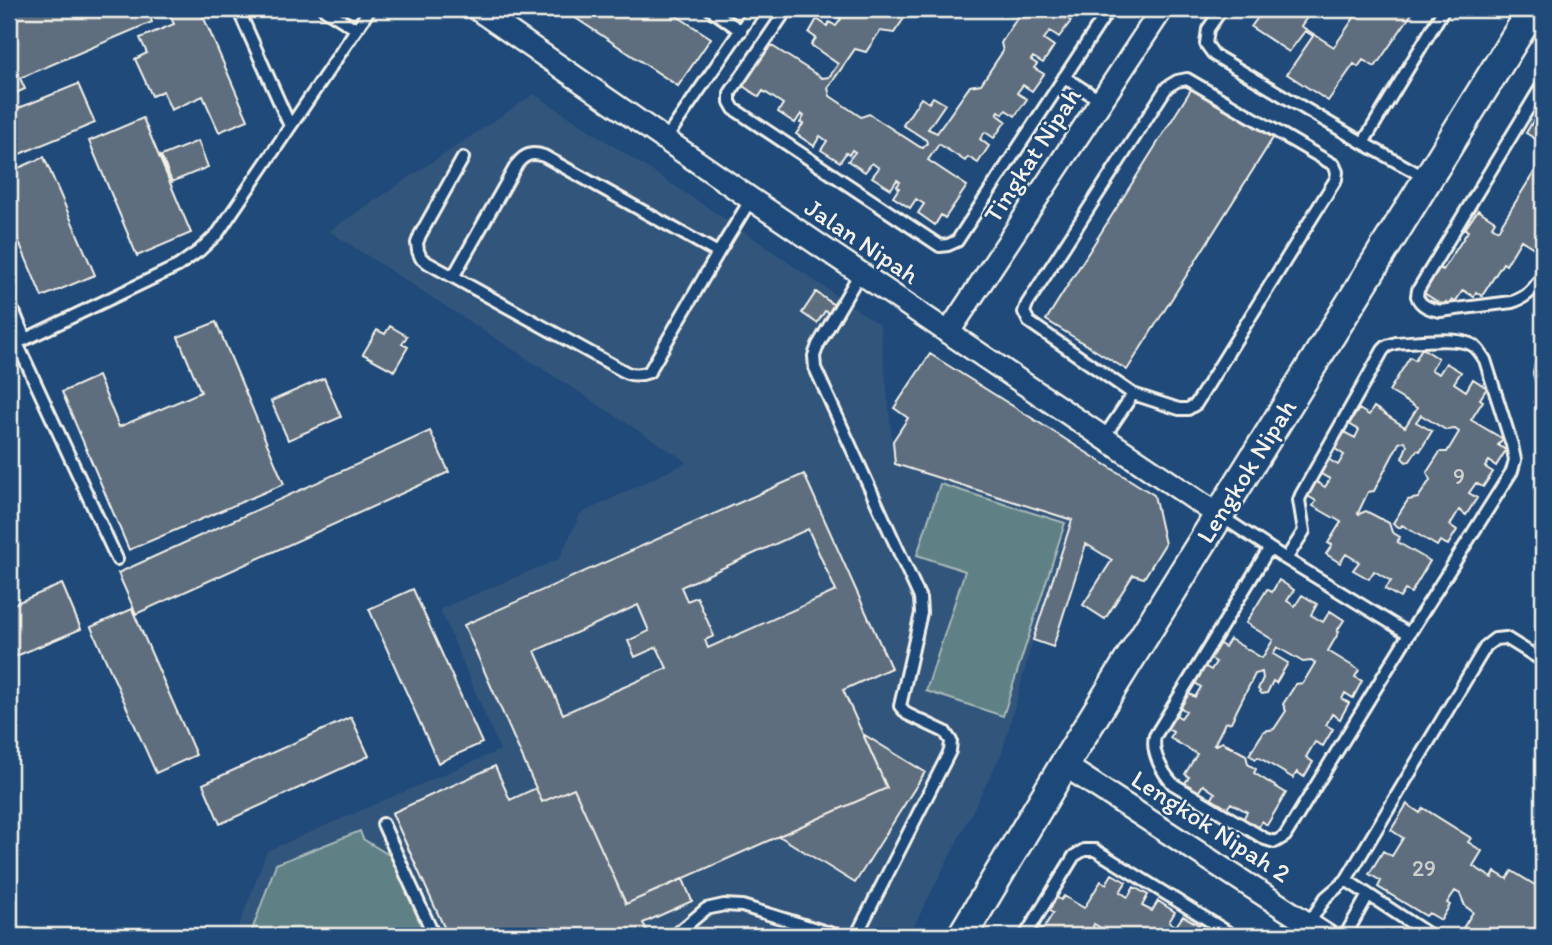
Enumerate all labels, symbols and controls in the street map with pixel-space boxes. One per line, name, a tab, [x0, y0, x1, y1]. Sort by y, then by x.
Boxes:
street label: Tingkat Nipah	[976, 81, 1088, 229]
street label: Jalan Nipah	[799, 191, 925, 291]
street label: Lengkok Nipah	[1189, 393, 1303, 549]
house number: 9	[1453, 462, 1465, 490]
street label: Lengkok Nipah 2	[1125, 763, 1297, 889]
house number: 29	[1412, 854, 1436, 882]

